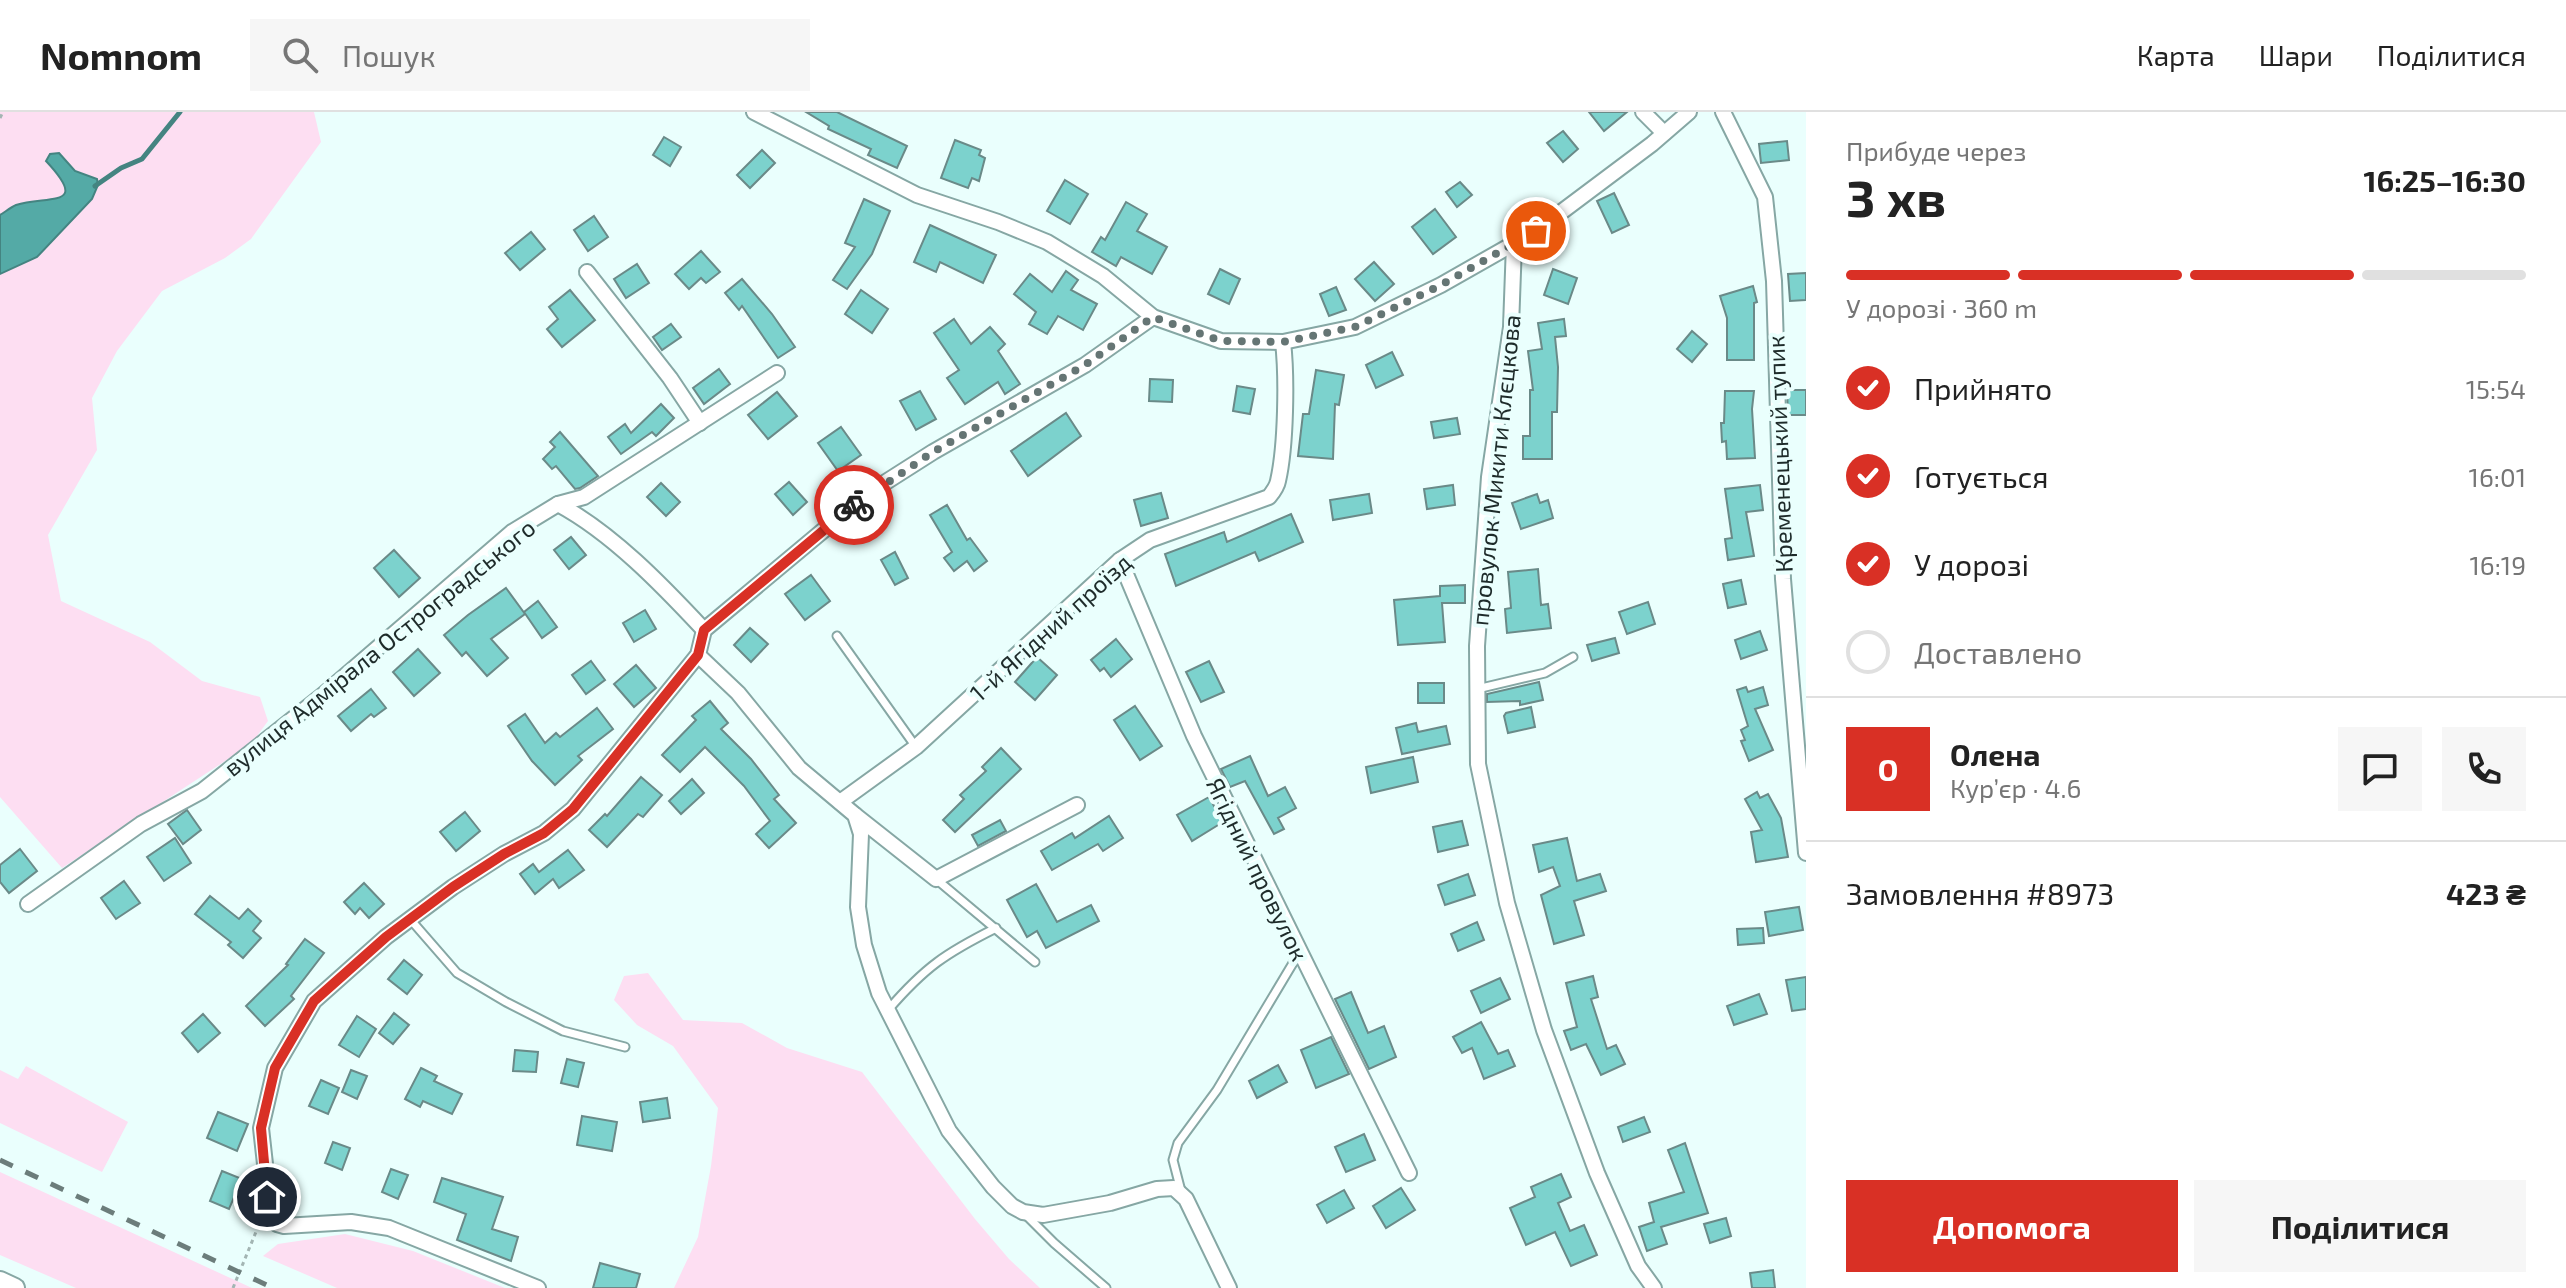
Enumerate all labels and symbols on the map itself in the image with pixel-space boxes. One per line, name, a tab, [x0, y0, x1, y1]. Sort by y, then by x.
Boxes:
pin	[1502, 197, 1570, 265]
street label: провулок Микити Клєцкова	[1464, 313, 1527, 627]
street label: Кременецький тупик	[1760, 335, 1799, 573]
courier	[814, 465, 894, 545]
street label: вулиця Адмірала Остроградського	[217, 512, 541, 783]
street label: 1-й Ягідний проїзд	[964, 547, 1136, 707]
street label: Ягідний провулок	[1200, 773, 1315, 966]
pin	[233, 1163, 301, 1231]

